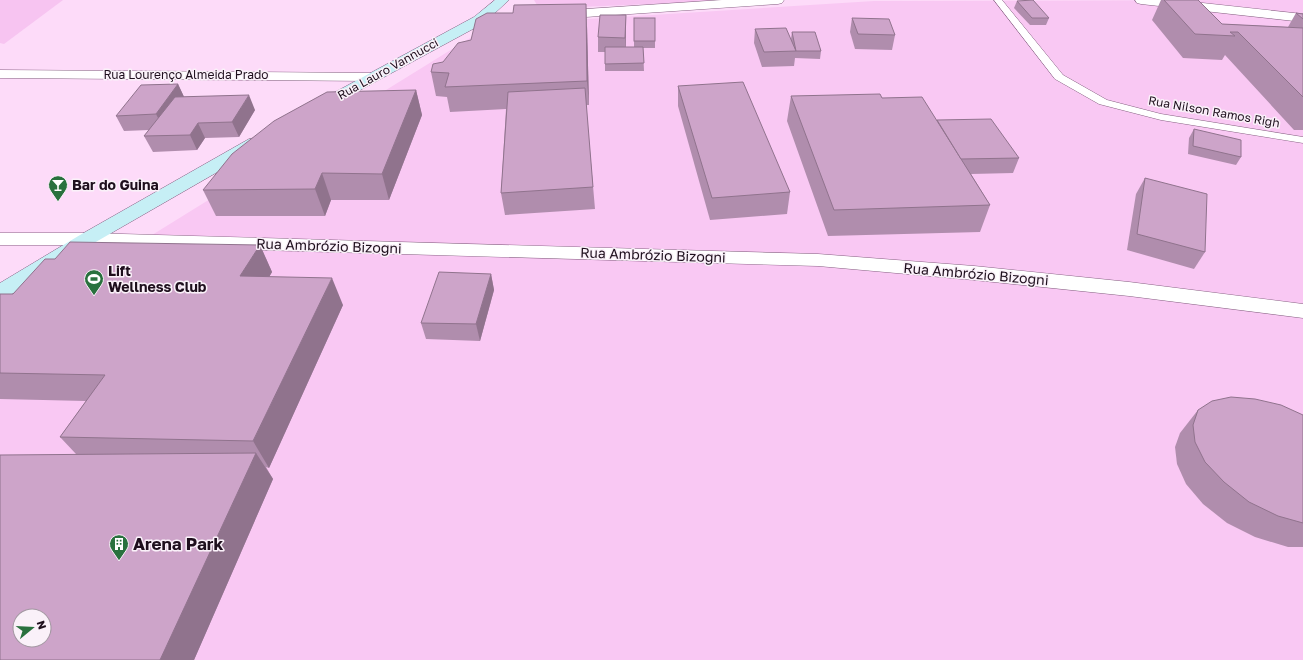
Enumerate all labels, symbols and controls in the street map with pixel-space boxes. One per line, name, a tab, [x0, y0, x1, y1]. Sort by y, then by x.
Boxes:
street label: Rua Lauro Vannucci	[335, 35, 441, 103]
street label: Rua Lourenço Almeida Prado	[103, 67, 269, 82]
street label: Rua Nilson Ramos Righ	[1147, 93, 1281, 130]
bar icon: Bar do Guina	[47, 174, 69, 202]
place label: Bar do Guina	[72, 176, 159, 193]
street label: Rua Ambrózio Bizogni	[256, 234, 402, 257]
street label: Rua Ambrózio Bizogni	[580, 243, 726, 266]
street label: Rua Ambrózio Bizogni	[903, 259, 1049, 288]
place label: Lift Wellness Club	[108, 262, 207, 295]
sports icon: Lift Wellness Club	[83, 268, 105, 296]
building icon: Arena Park	[108, 533, 130, 561]
place label: Arena Park	[133, 533, 223, 554]
north arrow	[12, 608, 52, 648]
text: N	[35, 619, 49, 631]

